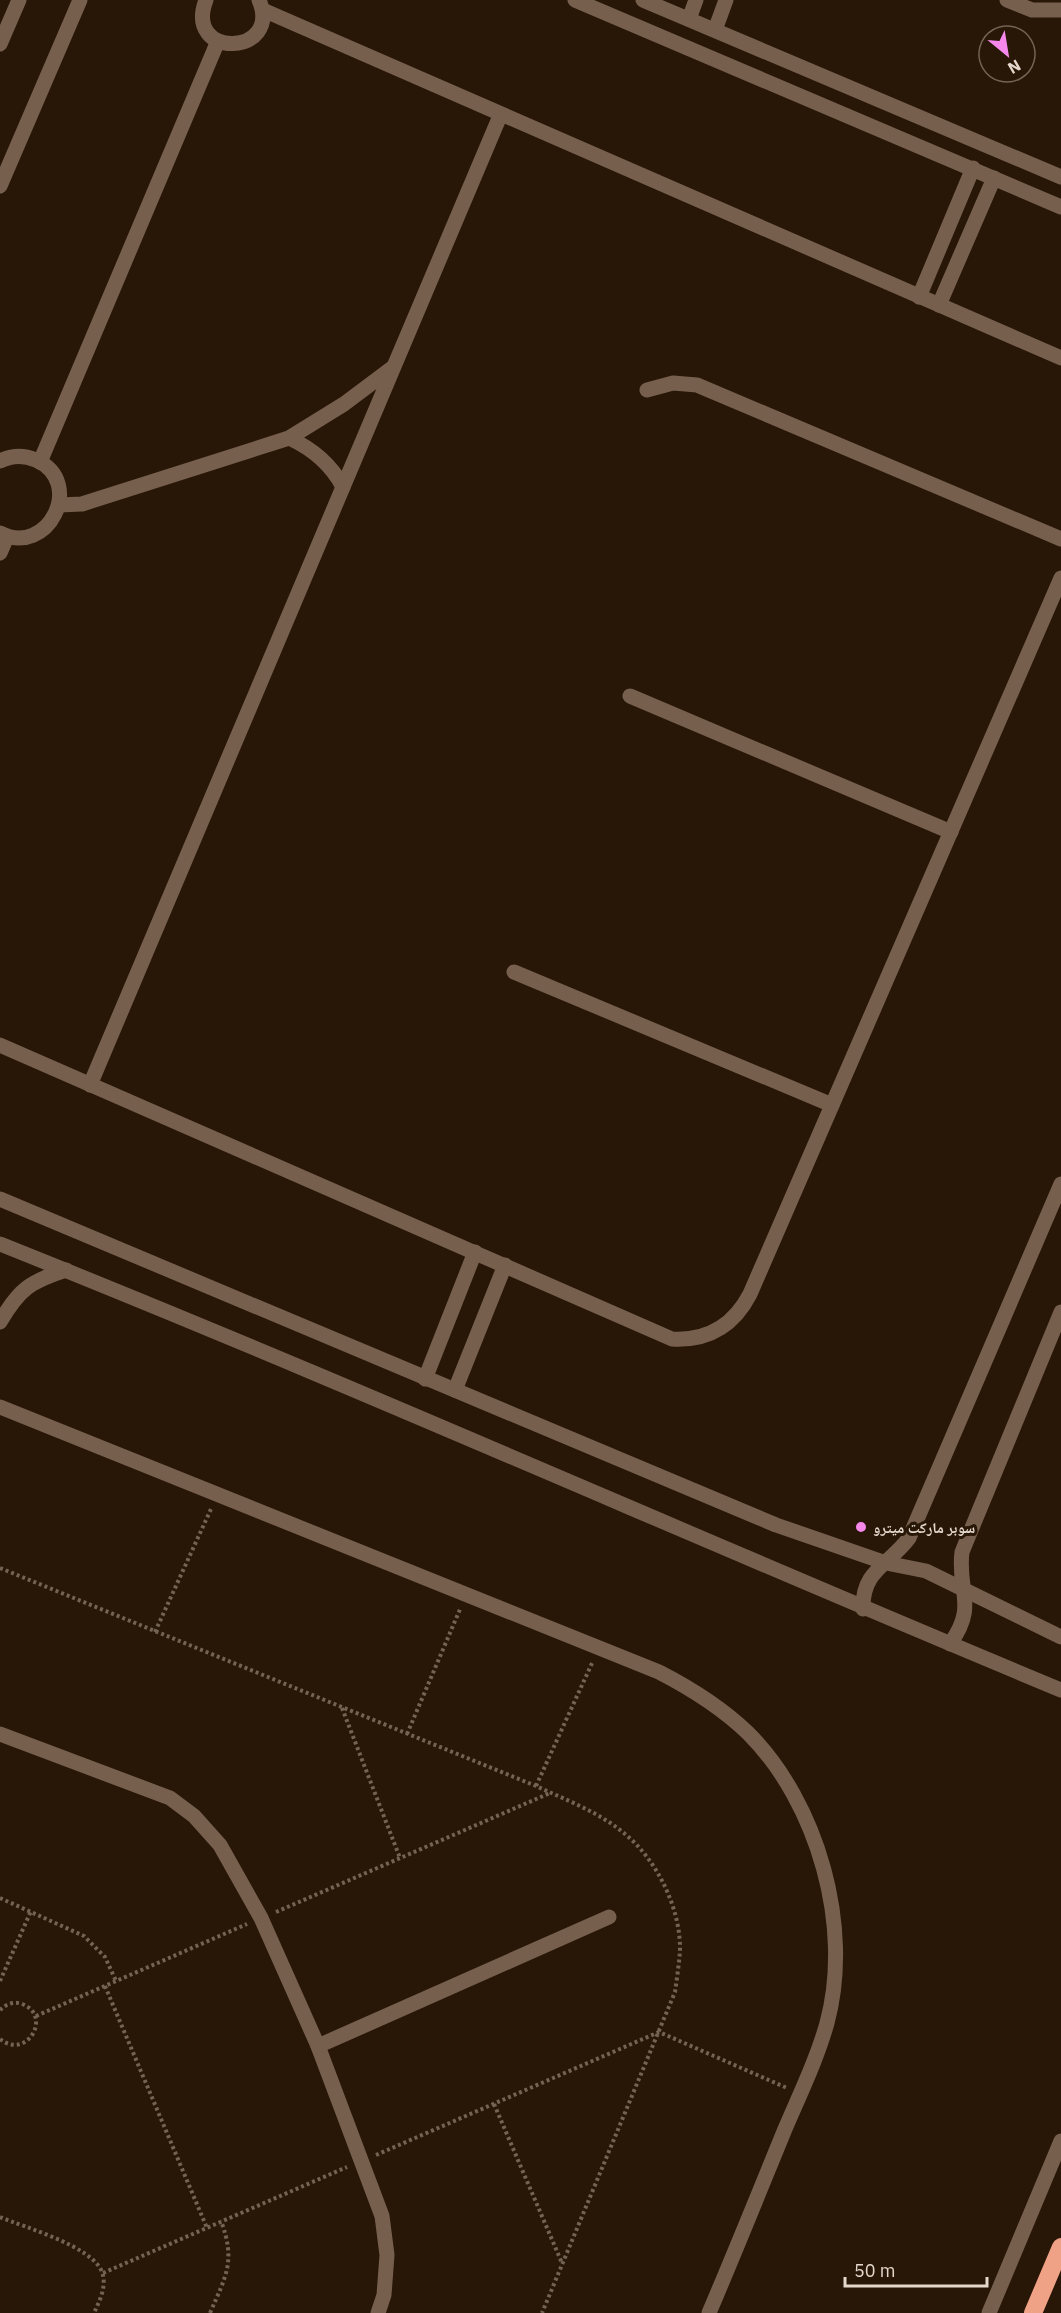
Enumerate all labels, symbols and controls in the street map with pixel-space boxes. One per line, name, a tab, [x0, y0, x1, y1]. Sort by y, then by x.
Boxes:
north arrow	[977, 24, 1037, 84]
text: N	[1004, 55, 1025, 79]
place label: سوبر ماركت ميترو	[873, 1518, 975, 1537]
marker: سوبر ماركت ميترو	[854, 1520, 868, 1534]
scale bar	[845, 2250, 988, 2288]
text: 50 m	[854, 2259, 896, 2282]

